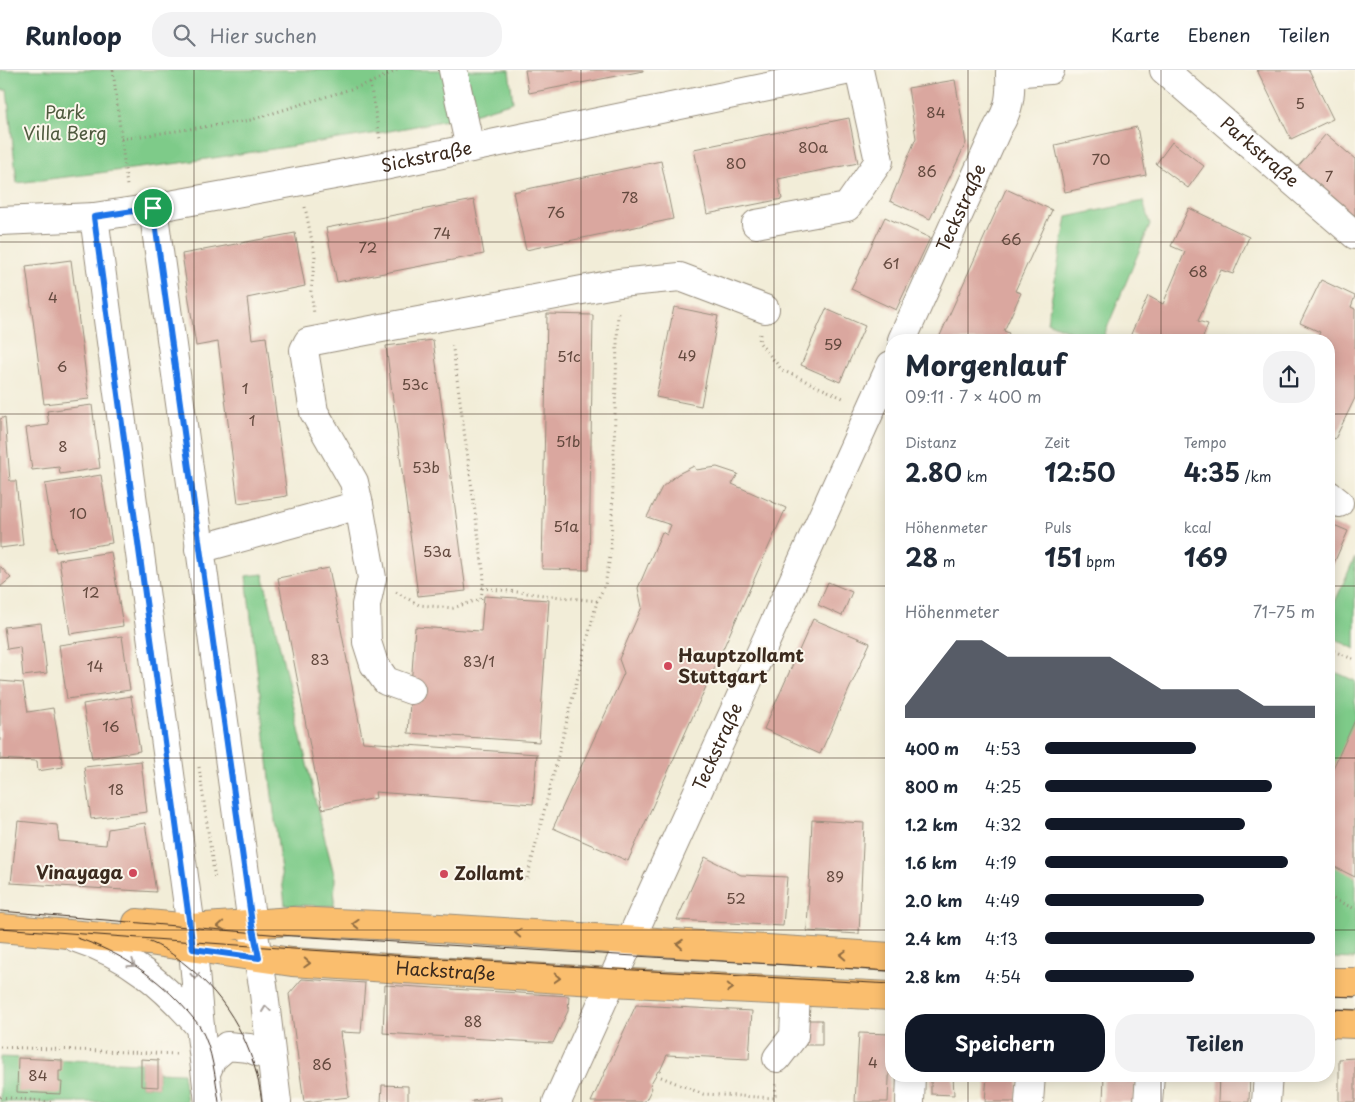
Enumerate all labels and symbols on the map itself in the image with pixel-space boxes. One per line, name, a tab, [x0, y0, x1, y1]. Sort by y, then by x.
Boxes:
house number: 5	[1295, 91, 1305, 114]
park label: Park Villa Berg	[23, 98, 107, 146]
house number: 84	[926, 100, 946, 123]
street label: Parkstraße	[1215, 109, 1306, 193]
street label: Sickstraße	[378, 133, 474, 178]
house number: 80a	[798, 135, 829, 158]
house number: 70	[1091, 147, 1111, 170]
house number: 80	[726, 151, 746, 174]
house number: 86	[917, 159, 937, 182]
street label: Teckstraße	[929, 159, 992, 256]
house number: 7	[1325, 164, 1334, 187]
house number: 78	[621, 185, 639, 208]
pin	[132, 187, 174, 229]
house number: 76	[547, 200, 565, 223]
house number: 74	[433, 221, 451, 244]
house number: 66	[1001, 227, 1021, 250]
house number: 72	[359, 235, 377, 258]
house number: 61	[883, 251, 899, 274]
house number: 68	[1188, 259, 1208, 282]
house number: 4	[48, 285, 58, 308]
house number: 59	[824, 332, 842, 355]
house number: 49	[678, 343, 696, 366]
house number: 51c	[557, 344, 581, 367]
house number: 6	[57, 354, 67, 377]
house number: 53c	[401, 372, 429, 395]
house number: 1	[242, 376, 248, 399]
house number: 1	[249, 408, 255, 431]
house number: 51b	[556, 429, 580, 452]
house number: 8	[58, 434, 68, 457]
house number: 53b	[412, 455, 440, 478]
house number: 10	[69, 501, 87, 524]
house number: 51a	[553, 514, 579, 537]
house number: 53a	[423, 539, 452, 562]
house number: 12	[82, 580, 100, 603]
place label: Hauptzollamt Stuttgart	[678, 641, 804, 689]
house number: 83	[310, 647, 330, 670]
house number: 83/1	[463, 649, 495, 672]
house number: 14	[87, 654, 103, 677]
marker: Hauptzollamt Stuttgart	[662, 660, 674, 672]
street label: Teckstraße	[685, 698, 748, 795]
house number: 16	[102, 714, 120, 737]
house number: 18	[108, 777, 124, 800]
place label: Vinayaga	[36, 858, 123, 885]
place label: Zollamt	[454, 859, 524, 886]
house number: 89	[826, 864, 844, 887]
marker: Vinayaga	[127, 867, 139, 879]
marker: Zollamt	[438, 868, 450, 880]
house number: 52	[726, 886, 746, 909]
one-way arrow	[352, 919, 360, 929]
one-way arrow	[217, 920, 225, 931]
one-way arrow	[514, 928, 522, 939]
one-way arrow	[676, 939, 684, 950]
one-way arrow	[838, 949, 846, 960]
street label: Hackstraße	[395, 954, 496, 987]
one-way arrow	[126, 958, 136, 967]
one-way arrow	[304, 958, 312, 969]
one-way arrow	[190, 972, 201, 980]
one-way arrow	[553, 973, 561, 984]
one-way arrow	[726, 982, 734, 993]
one-way arrow	[261, 1004, 272, 1012]
house number: 88	[464, 1009, 482, 1032]
house number: 4	[868, 1050, 878, 1073]
house number: 86	[312, 1052, 332, 1075]
house number: 84	[28, 1063, 48, 1086]

